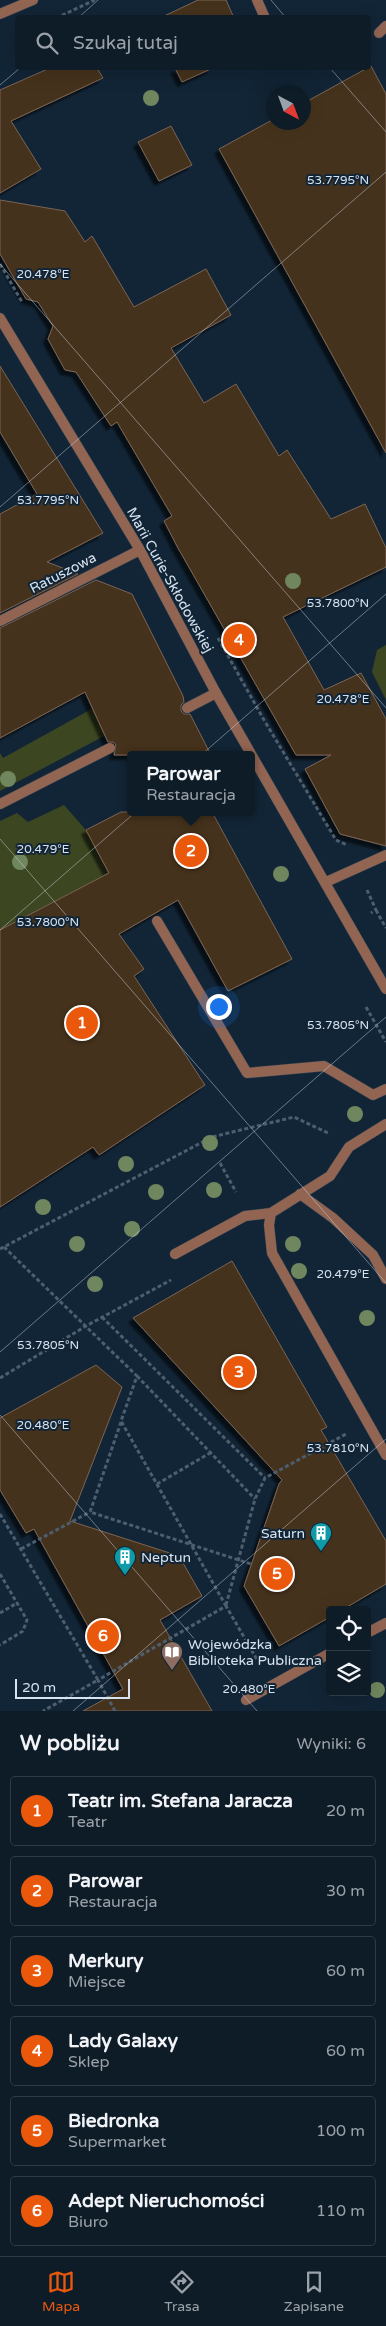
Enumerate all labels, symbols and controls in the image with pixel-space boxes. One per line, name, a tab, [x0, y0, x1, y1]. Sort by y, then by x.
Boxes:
search box	[15, 15, 371, 70]
icon: search	[33, 29, 61, 57]
text: Szukaj tutaj	[73, 32, 178, 54]
north arrow	[266, 85, 311, 130]
text: 53.7795°N	[307, 173, 369, 187]
text: 20.478°E	[17, 267, 70, 281]
text: 53.7795°N	[17, 493, 79, 507]
street label: Marii Curie-Skłodowskiej	[123, 504, 217, 656]
street label: Ratuszowa	[27, 549, 99, 597]
text: 53.7800°N	[307, 596, 369, 610]
pin: 4	[223, 621, 255, 659]
text: 20.478°E	[317, 692, 370, 706]
popup	[127, 751, 255, 816]
text: Parowar	[146, 763, 220, 785]
text: Restauracja	[146, 785, 236, 805]
pin: 2	[175, 832, 207, 870]
text: 20.479°E	[17, 842, 70, 856]
text: 53.7800°N	[17, 915, 79, 929]
your location	[206, 994, 232, 1020]
pin: 1	[66, 1004, 98, 1042]
text: 53.7805°N	[307, 1018, 369, 1032]
text: 20.479°E	[317, 1267, 370, 1281]
text: 53.7805°N	[17, 1338, 79, 1352]
pin: 3	[223, 1353, 255, 1391]
text: 20.480°E	[17, 1418, 70, 1432]
text: 53.7810°N	[307, 1441, 369, 1455]
building icon: Saturn	[309, 1521, 333, 1552]
place label: Saturn	[261, 1525, 305, 1542]
building icon: Neptun	[113, 1545, 137, 1576]
place label: Neptun	[141, 1549, 191, 1566]
pin: 5	[261, 1555, 293, 1593]
map controls	[326, 1606, 371, 1696]
button: locate	[326, 1606, 371, 1651]
pin: 6	[87, 1617, 119, 1655]
place label: Wojewódzka Biblioteka Publiczna	[188, 1636, 322, 1669]
library icon: Wojewódzka Biblioteka Publiczna	[160, 1640, 184, 1671]
button: layers	[326, 1651, 371, 1696]
scale bar	[15, 1676, 130, 1699]
text: 20 m	[22, 1679, 56, 1696]
text: 20.480°E	[223, 1682, 276, 1696]
text: W pobliżu	[20, 1731, 120, 1756]
text: Wyniki: 6	[297, 1734, 366, 1754]
text: Teatr im. Stefana Jaracza	[68, 1790, 293, 1812]
text: 1	[32, 1801, 42, 1821]
text: 20 m	[326, 1801, 365, 1821]
text: Teatr	[68, 1812, 107, 1832]
text: Parowar	[68, 1870, 142, 1892]
text: 2	[32, 1881, 42, 1901]
text: 30 m	[326, 1881, 365, 1901]
text: Restauracja	[68, 1892, 158, 1912]
text: Merkury	[68, 1950, 144, 1972]
text: 3	[32, 1961, 42, 1981]
text: 60 m	[326, 1961, 365, 1981]
text: Miejsce	[68, 1972, 126, 1992]
text: Lady Galaxy	[68, 2030, 178, 2052]
text: 4	[32, 2041, 42, 2061]
text: 60 m	[326, 2041, 365, 2061]
text: Sklep	[68, 2052, 110, 2072]
text: Biedronka	[68, 2110, 159, 2132]
text: 5	[32, 2121, 42, 2141]
text: 100 m	[316, 2121, 365, 2141]
text: Supermarket	[68, 2132, 166, 2152]
text: Adept Nieruchomości	[68, 2190, 264, 2212]
text: 6	[32, 2201, 42, 2221]
text: 110 m	[316, 2201, 365, 2221]
text: Biuro	[68, 2212, 108, 2232]
tab: Mapa	[42, 2268, 80, 2315]
tab: Trasa	[164, 2268, 200, 2315]
tab: Zapisane	[284, 2268, 344, 2315]

